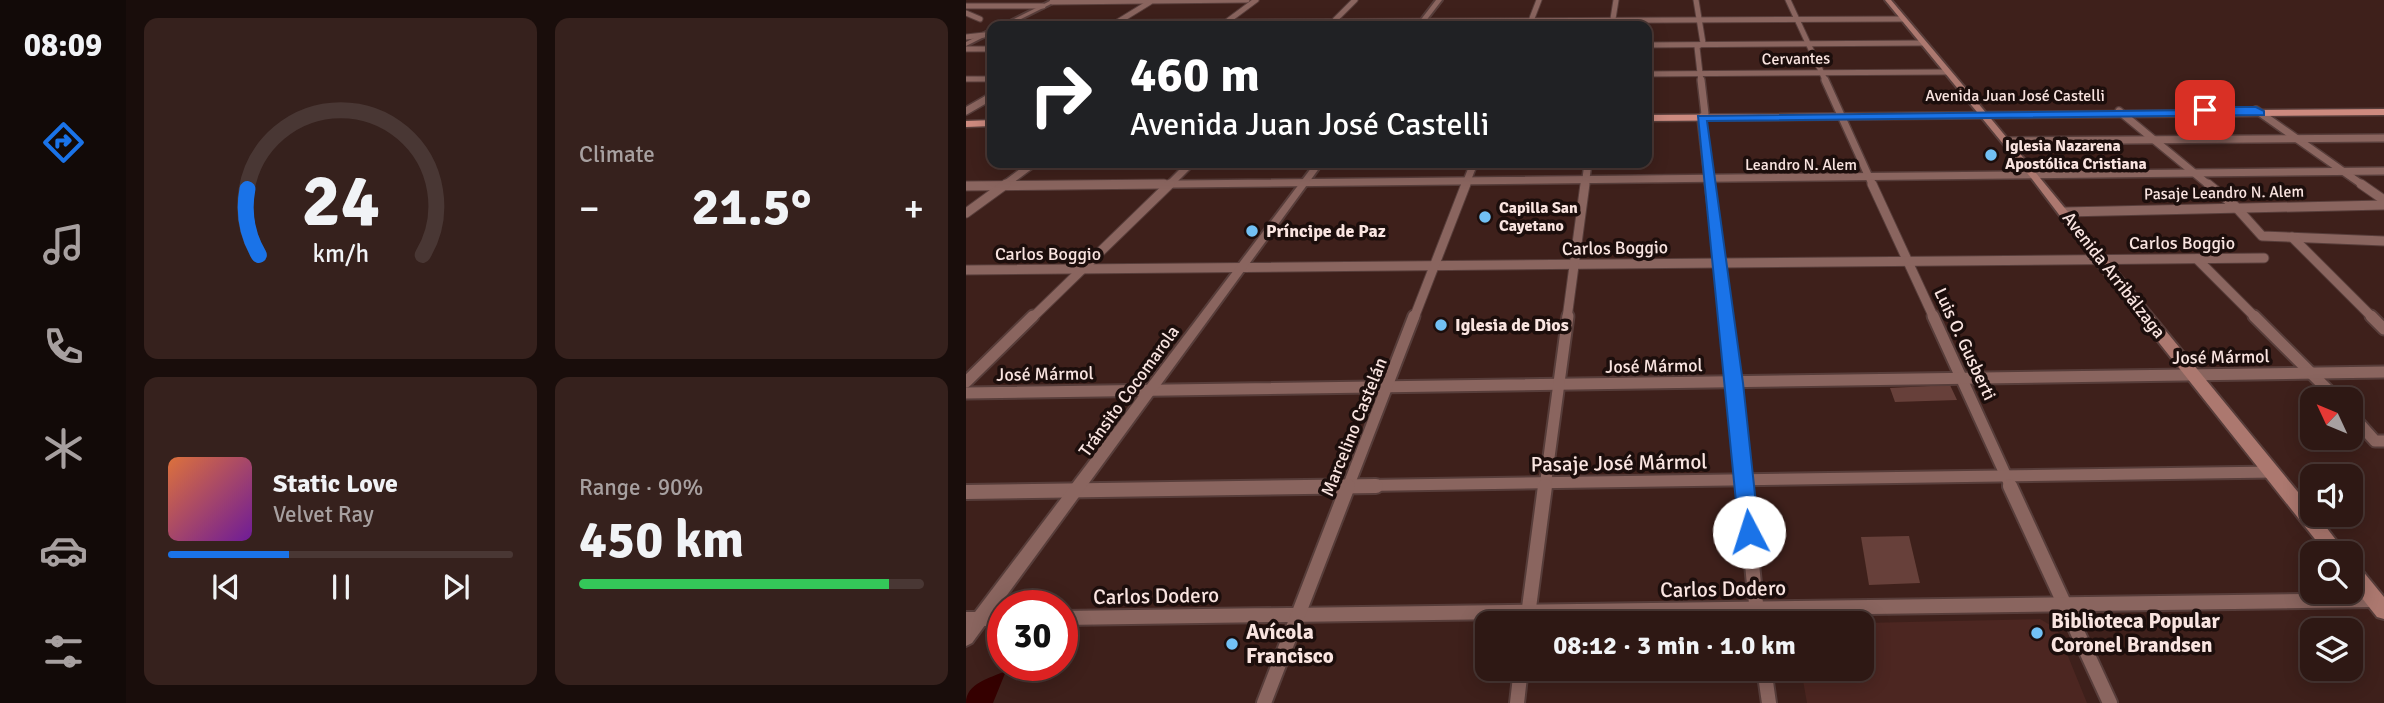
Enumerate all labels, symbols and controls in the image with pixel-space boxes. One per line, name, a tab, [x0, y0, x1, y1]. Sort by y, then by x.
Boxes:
text: 08:09	[24, 26, 102, 65]
text: 460 m	[1130, 45, 1260, 105]
street label: Cervantes	[1762, 48, 1830, 70]
icon: right	[1015, 49, 1106, 140]
pin	[2175, 80, 2235, 140]
street label: Avenida Juan José Castelli	[1925, 86, 2105, 106]
icon: arrive	[2186, 91, 2224, 129]
text: Avenida Juan José Castelli	[1130, 105, 1489, 144]
icon: directions	[39, 118, 88, 167]
place label: Iglesia Nazarena Apostólica Cristiana	[2005, 136, 2147, 174]
text: Climate	[579, 140, 655, 169]
marker: Iglesia Nazarena Apostólica Cristiana	[1983, 147, 1999, 163]
street label: Leandro N. Alem	[1745, 155, 1857, 175]
text: 24	[301, 157, 380, 246]
text: 21.5°	[692, 175, 811, 239]
street label: Pasaje Leandro N. Alem	[2144, 182, 2304, 204]
text: −	[579, 185, 600, 232]
text: +	[903, 185, 924, 232]
place label: Capilla San Cayetano	[1499, 198, 1578, 236]
street label: Avenida Arribálzaga	[2058, 207, 2170, 343]
marker: Capilla San Cayetano	[1477, 209, 1493, 225]
icon: music	[39, 220, 88, 269]
place label: Príncipe de Paz	[1266, 220, 1386, 242]
marker: Príncipe de Paz	[1244, 223, 1260, 239]
street label: Carlos Boggio	[2129, 232, 2235, 254]
street label: Carlos Boggio	[1562, 236, 1668, 260]
text: km/h	[312, 237, 369, 268]
street label: Carlos Boggio	[995, 243, 1101, 265]
street label: Luis O. Gusberti	[1929, 284, 2001, 404]
place label: Iglesia de Dios	[1455, 314, 1569, 336]
marker: Iglesia de Dios	[1433, 317, 1449, 333]
street label: Tránsito Cocomarola	[1074, 321, 1184, 461]
icon: phone	[39, 322, 88, 371]
street label: José Mármol	[2172, 345, 2270, 369]
street label: Marcelino Castelán	[1316, 354, 1392, 500]
street label: José Mármol	[1605, 354, 1703, 378]
street label: José Mármol	[996, 362, 1094, 386]
north arrow	[2300, 387, 2362, 450]
map controls	[2300, 387, 2363, 681]
icon: climate	[39, 424, 88, 473]
street label: Pasaje José Mármol	[1530, 448, 1708, 478]
button: sound	[2300, 464, 2363, 527]
text: Static Love	[273, 468, 398, 500]
text: Range · 90%	[579, 473, 703, 502]
position arrow	[1712, 495, 1786, 569]
text: Velvet Ray	[273, 500, 374, 529]
text: 450 km	[579, 508, 744, 572]
icon: car	[39, 526, 88, 575]
button: search	[2300, 541, 2363, 604]
icon: previous	[207, 568, 245, 606]
icon: pause	[322, 568, 360, 606]
icon: next	[437, 568, 475, 606]
street label: Carlos Dodero	[1660, 575, 1786, 603]
street label: Carlos Dodero	[1093, 582, 1219, 610]
speed limit sign: 30	[987, 590, 1078, 681]
place label: Biblioteca Popular Coronel Brandsen	[2051, 608, 2220, 658]
button: layers	[2300, 618, 2363, 681]
place label: Avícola Francisco	[1246, 619, 1334, 669]
marker: Biblioteca Popular Coronel Brandsen	[2029, 625, 2045, 641]
icon: filters	[39, 627, 88, 676]
text: 08:12 · 3 min · 1.0 km	[1553, 630, 1796, 662]
marker: Avícola Francisco	[1224, 636, 1240, 652]

